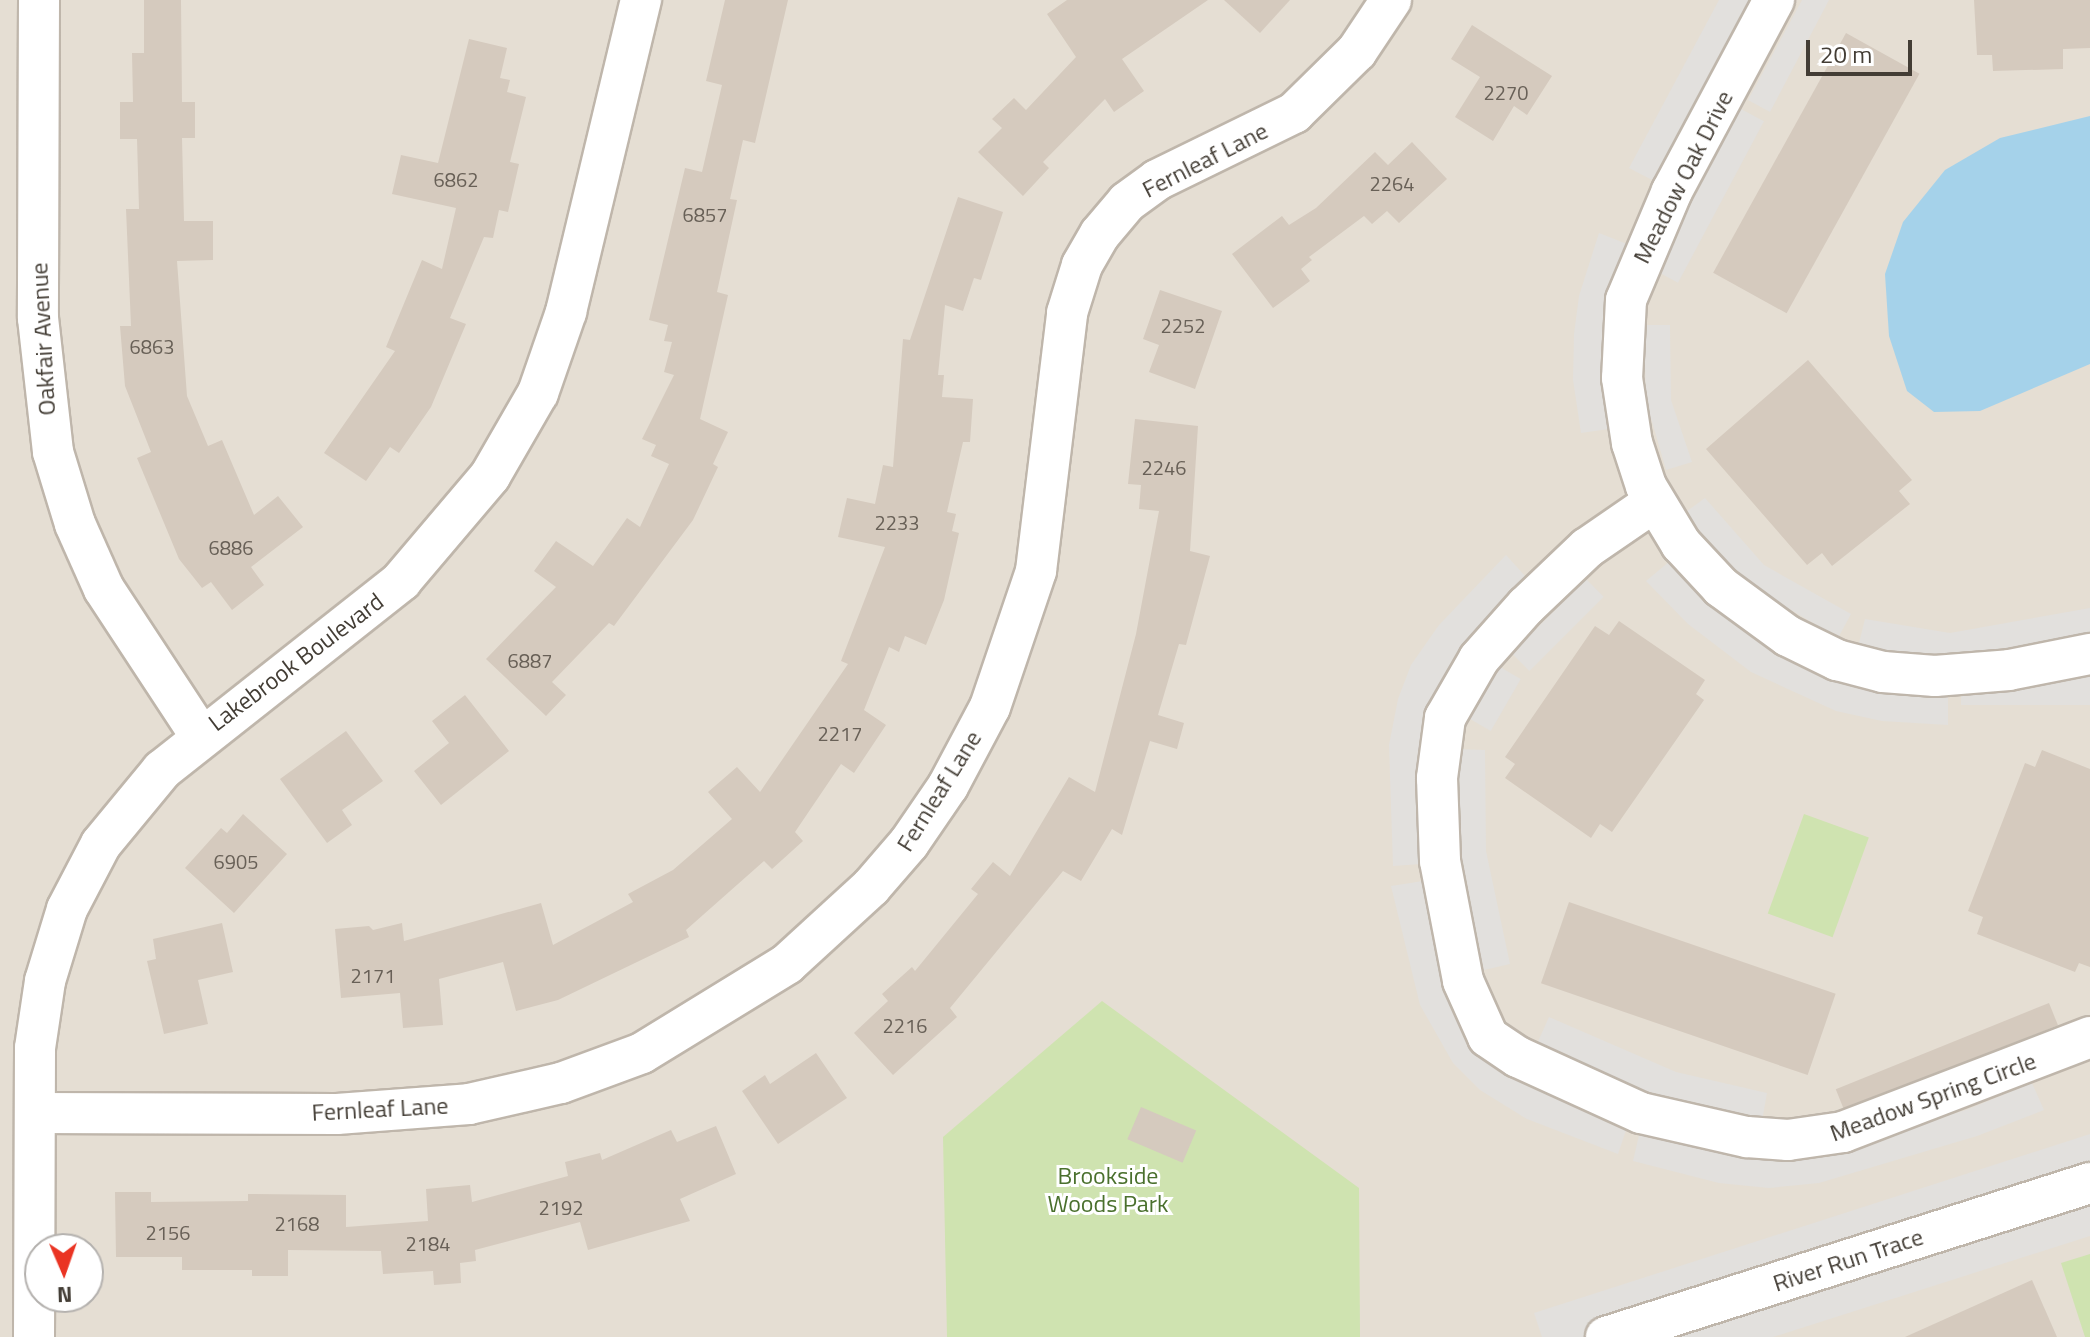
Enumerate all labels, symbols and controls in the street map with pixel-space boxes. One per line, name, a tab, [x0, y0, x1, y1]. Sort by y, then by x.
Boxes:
scale bar	[1810, 24, 1916, 74]
text: 20 m	[1820, 36, 1872, 72]
house number: 2270	[1484, 80, 1528, 104]
street label: Meadow Oak Drive	[1627, 86, 1739, 268]
street label: Fernleaf Lane	[1137, 116, 1273, 204]
house number: 6862	[434, 167, 478, 191]
house number: 2264	[1370, 171, 1414, 195]
house number: 6857	[683, 202, 727, 226]
street label: Oakfair Avenue	[25, 262, 61, 416]
house number: 2252	[1161, 313, 1205, 337]
house number: 6863	[130, 334, 174, 358]
house number: 2246	[1142, 455, 1186, 479]
house number: 2233	[875, 510, 919, 534]
house number: 6886	[209, 535, 253, 559]
street label: Lakebrook Boulevard	[203, 587, 389, 737]
house number: 6887	[508, 648, 552, 672]
house number: 2217	[818, 721, 862, 745]
street label: Fernleaf Lane	[891, 725, 987, 857]
house number: 6905	[214, 849, 258, 873]
house number: 2171	[351, 963, 395, 987]
house number: 2216	[883, 1013, 927, 1037]
street label: Meadow Spring Circle	[1826, 1046, 2040, 1148]
street label: Fernleaf Lane	[311, 1091, 449, 1127]
park label: Brookside Woods Park	[1047, 1162, 1169, 1218]
house number: 2192	[539, 1195, 583, 1219]
house number: 2168	[275, 1211, 319, 1235]
house number: 2156	[146, 1220, 190, 1244]
street label: River Run Trace	[1769, 1222, 1927, 1298]
house number: 2184	[406, 1231, 450, 1255]
north arrow	[24, 1233, 104, 1313]
text: N	[57, 1278, 73, 1312]

